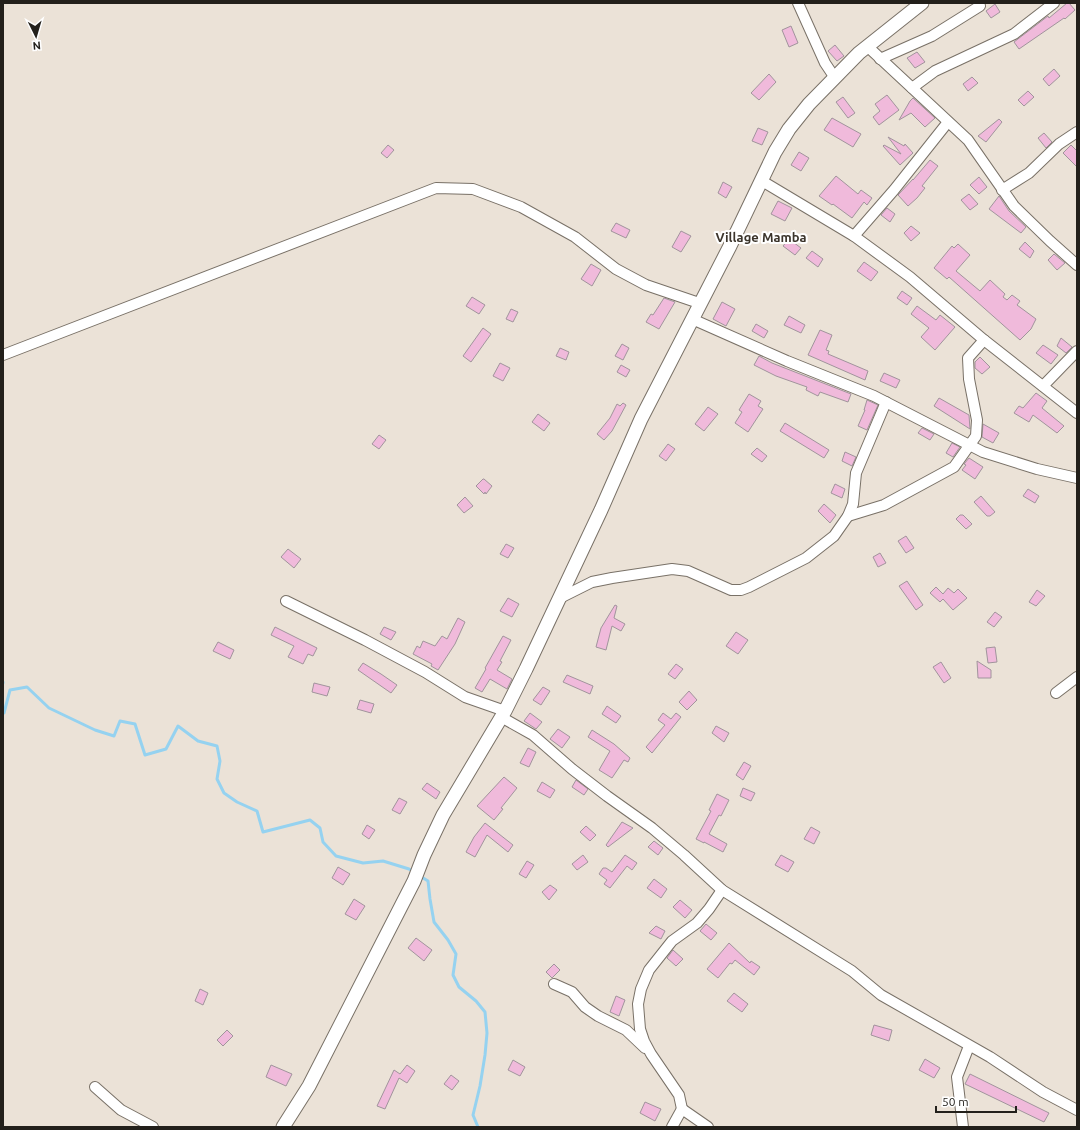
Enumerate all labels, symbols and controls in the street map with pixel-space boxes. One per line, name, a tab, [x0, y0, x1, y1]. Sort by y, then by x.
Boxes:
north arrow	[16, 16, 56, 56]
text: N	[32, 40, 41, 52]
district label: Village Mamba	[715, 230, 807, 244]
scale bar	[936, 1088, 1016, 1114]
text: 50 m	[942, 1095, 969, 1108]

